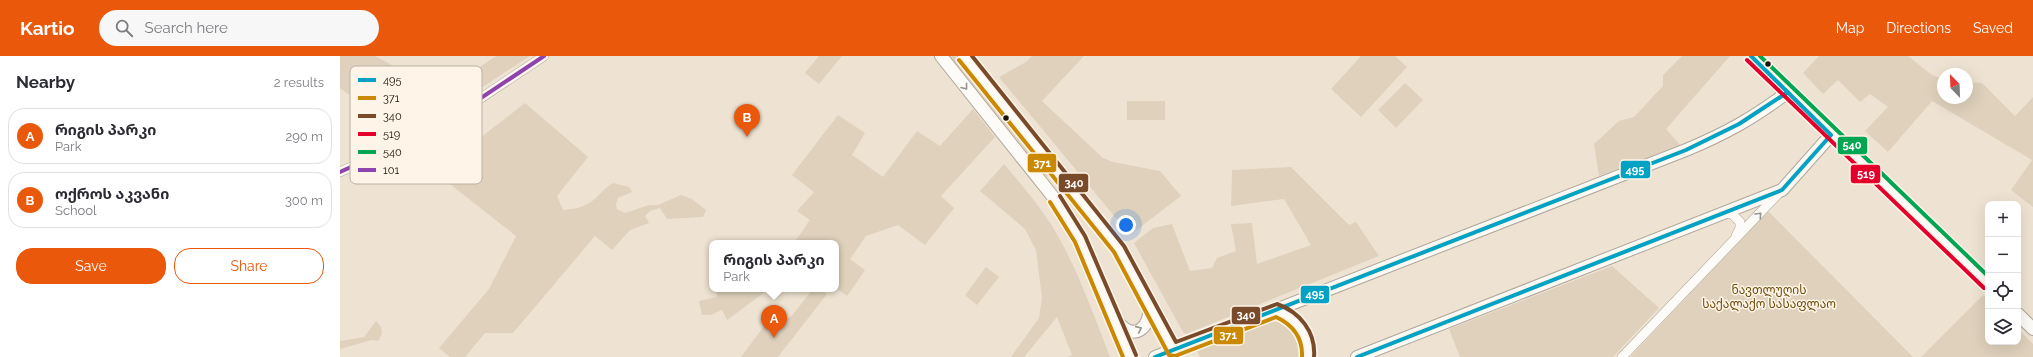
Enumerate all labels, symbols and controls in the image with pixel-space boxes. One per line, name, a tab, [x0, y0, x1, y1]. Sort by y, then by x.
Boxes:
search box	[99, 10, 379, 46]
text: Kartio	[20, 17, 75, 39]
icon: search	[113, 17, 135, 39]
text: Search here	[145, 19, 228, 37]
text: Map	[1836, 20, 1864, 36]
text: Directions	[1886, 20, 1951, 36]
text: Saved	[1973, 20, 2013, 36]
unlabelled marker	[1763, 59, 1773, 69]
legend	[350, 66, 482, 184]
north arrow	[1937, 68, 1973, 104]
text: Nearby	[16, 72, 75, 92]
text: 495	[383, 74, 401, 87]
text: 2 results	[274, 75, 324, 90]
one-way arrow	[961, 82, 968, 89]
text: 371	[383, 92, 400, 105]
pin: B	[734, 104, 760, 137]
text: 340	[383, 110, 402, 123]
unlabelled marker	[1001, 113, 1011, 123]
text: რიგის პარკი	[55, 121, 156, 139]
text: 519	[383, 128, 400, 141]
text: A	[26, 129, 34, 144]
text: 290 m	[285, 129, 323, 144]
line badge: 540	[1837, 136, 1868, 155]
text: Park	[55, 139, 82, 154]
text: 540	[1842, 139, 1862, 152]
text: 540	[383, 146, 402, 159]
line badge: 371	[1027, 153, 1057, 173]
text: 371	[1033, 157, 1051, 170]
line badge: 495	[1620, 160, 1651, 179]
text: 101	[383, 164, 399, 177]
text: 495	[1626, 164, 1644, 177]
line badge: 519	[1850, 164, 1881, 184]
text: 519	[1857, 168, 1876, 181]
line badge: 340	[1058, 173, 1089, 193]
text: 340	[1064, 177, 1084, 190]
text: ოქროს აკვანი	[55, 185, 169, 203]
text: B	[26, 193, 34, 208]
text: 300 m	[285, 193, 323, 208]
map controls	[1985, 201, 2021, 345]
button: +	[1985, 201, 2021, 237]
text: School	[55, 203, 97, 218]
one-way arrow	[1754, 212, 1762, 220]
your location	[1116, 215, 1136, 235]
button: −	[1985, 237, 2021, 273]
popup	[709, 240, 839, 292]
button: Save	[16, 248, 166, 284]
button: Share	[174, 248, 324, 284]
text: რიგის პარკი	[723, 251, 825, 269]
text: Park	[723, 269, 750, 284]
button: locate	[1985, 273, 2021, 309]
park label: ნავთლუღის საქალაქო სასაფლაო	[1702, 283, 1836, 312]
line badge: 495	[1300, 285, 1330, 304]
text: 495	[1306, 288, 1324, 301]
pin: A	[761, 305, 787, 338]
line badge: 340	[1231, 306, 1261, 325]
text: 340	[1236, 309, 1256, 322]
button: layers	[1985, 309, 2021, 345]
one-way arrow	[1135, 326, 1142, 334]
line badge: 371	[1213, 326, 1244, 345]
text: 371	[1219, 329, 1237, 342]

